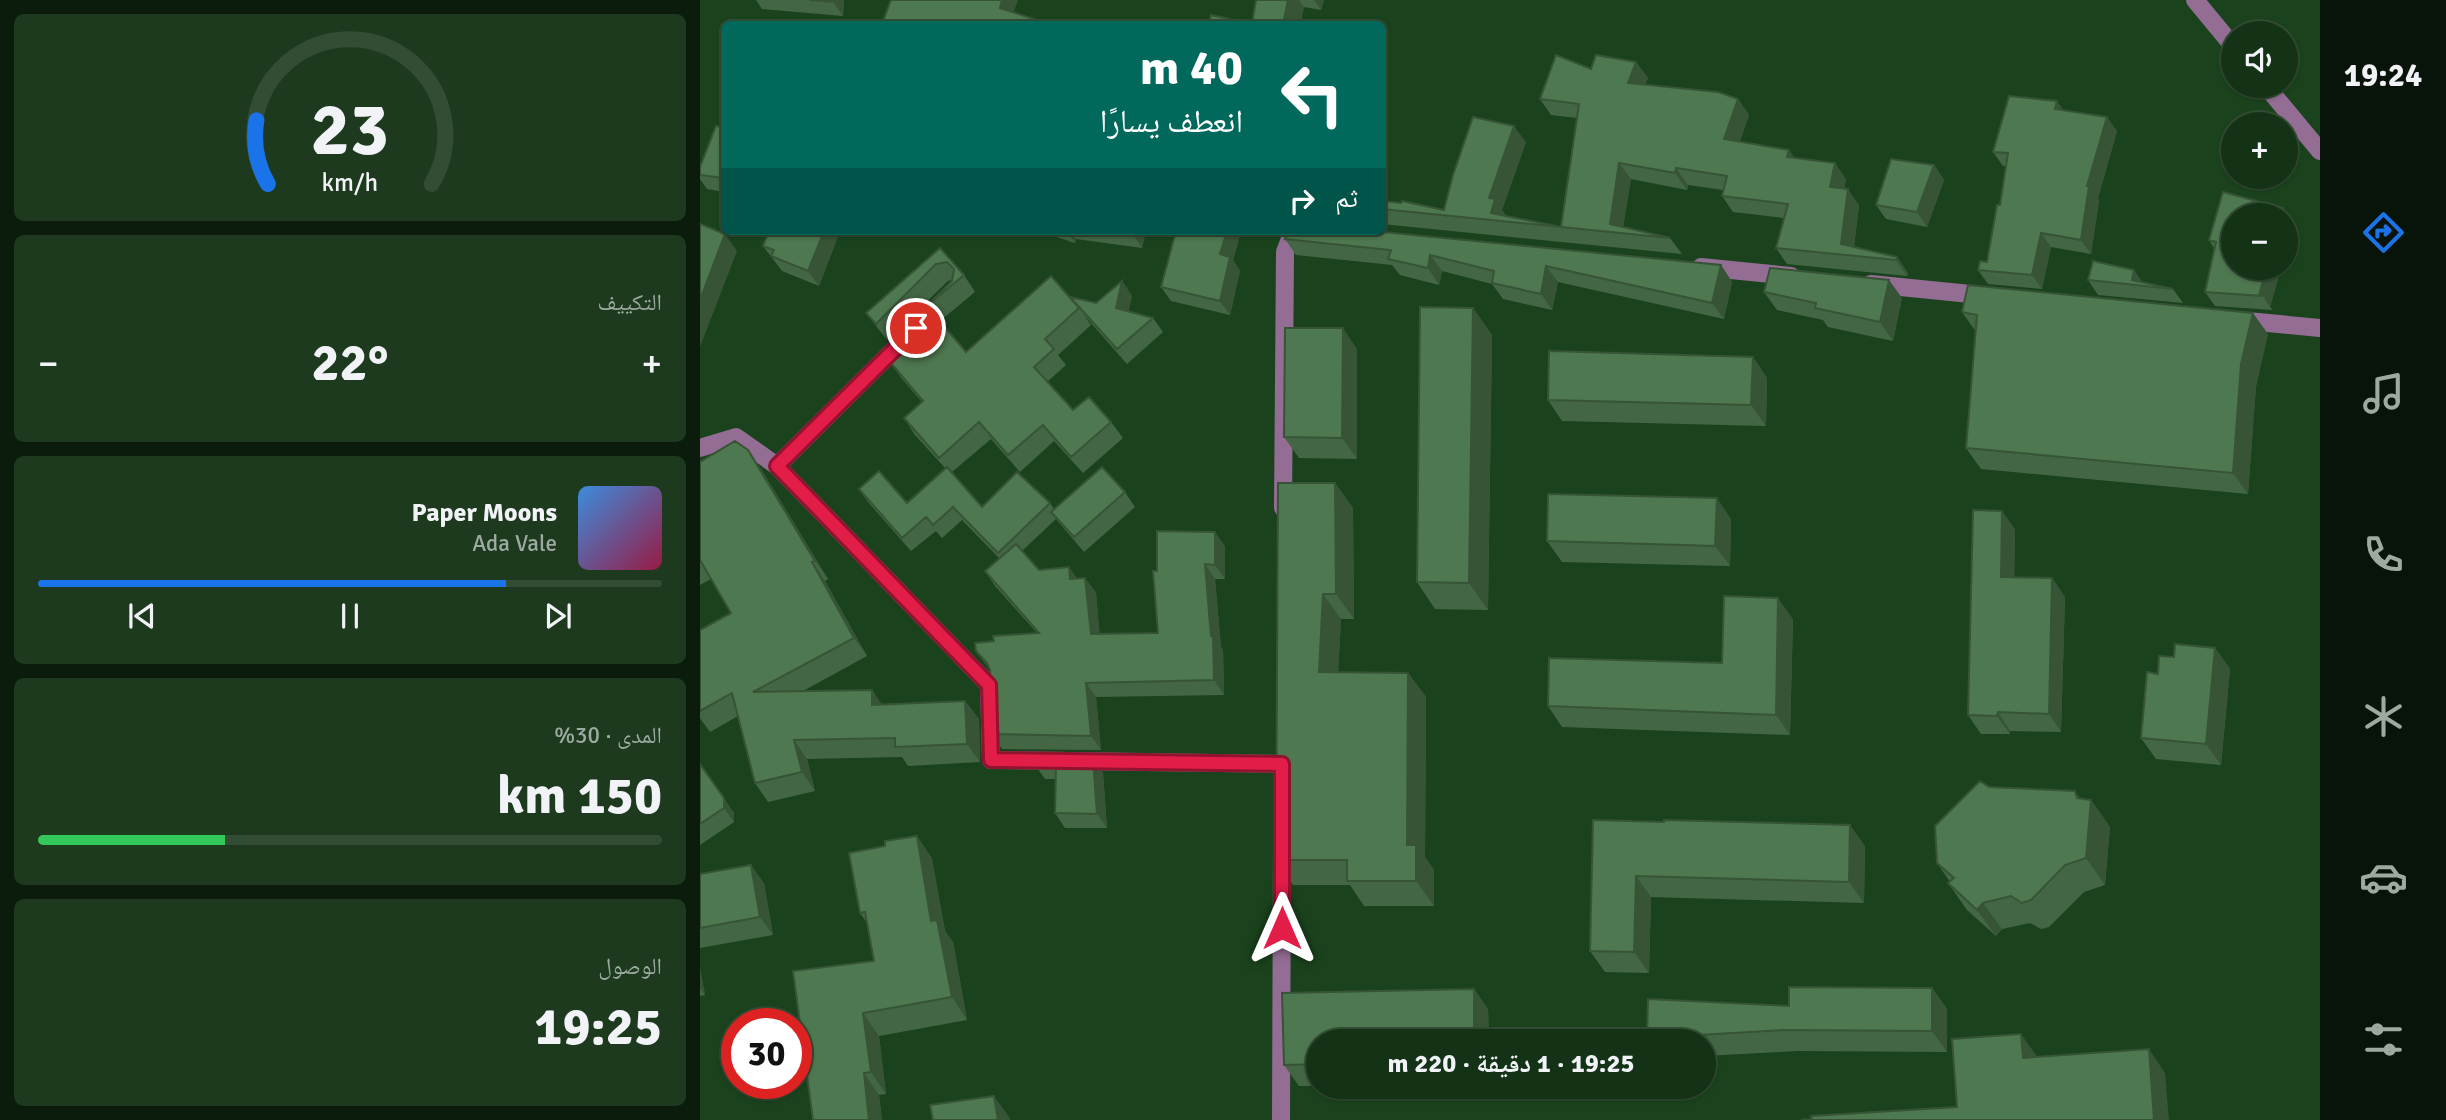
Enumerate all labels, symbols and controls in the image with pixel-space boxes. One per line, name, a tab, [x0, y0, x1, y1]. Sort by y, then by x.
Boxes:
map controls	[2221, 21, 2298, 280]
button: sound	[2221, 21, 2298, 98]
text: 40 m	[1140, 38, 1243, 98]
icon: left	[1267, 49, 1358, 140]
text: 19:24	[2344, 56, 2422, 95]
text: 23	[311, 86, 389, 175]
text: انعطف يسارًا	[1100, 102, 1243, 141]
button: +	[2221, 112, 2298, 189]
text: km/h	[322, 166, 378, 197]
icon: right	[1283, 182, 1321, 220]
text: ثم	[1335, 183, 1358, 215]
button: −	[2221, 203, 2298, 280]
icon: directions	[2359, 208, 2408, 257]
text: التكييف	[597, 288, 662, 317]
pin	[886, 298, 946, 358]
icon: arrive	[897, 309, 935, 347]
text: 22°	[312, 331, 388, 395]
text: −	[38, 340, 59, 387]
text: +	[641, 340, 662, 387]
icon: music	[2359, 369, 2408, 418]
text: Paper Moons	[411, 497, 557, 529]
text: Ada Vale	[472, 529, 557, 558]
icon: phone	[2359, 530, 2408, 579]
icon: previous	[123, 597, 161, 635]
icon: pause	[331, 597, 369, 635]
icon: next	[539, 597, 577, 635]
icon: climate	[2359, 692, 2408, 741]
text: المدى · 30%	[554, 721, 662, 750]
text: 150 km	[497, 764, 662, 828]
icon: car	[2359, 853, 2408, 902]
position arrow	[1245, 891, 1319, 965]
text: الوصول	[598, 952, 662, 981]
text: 19:25	[534, 995, 662, 1059]
speed limit sign: 30	[721, 1008, 812, 1099]
icon: filters	[2359, 1015, 2408, 1064]
text: 19:25 · 1 دقيقة · 220 m	[1387, 1048, 1635, 1080]

